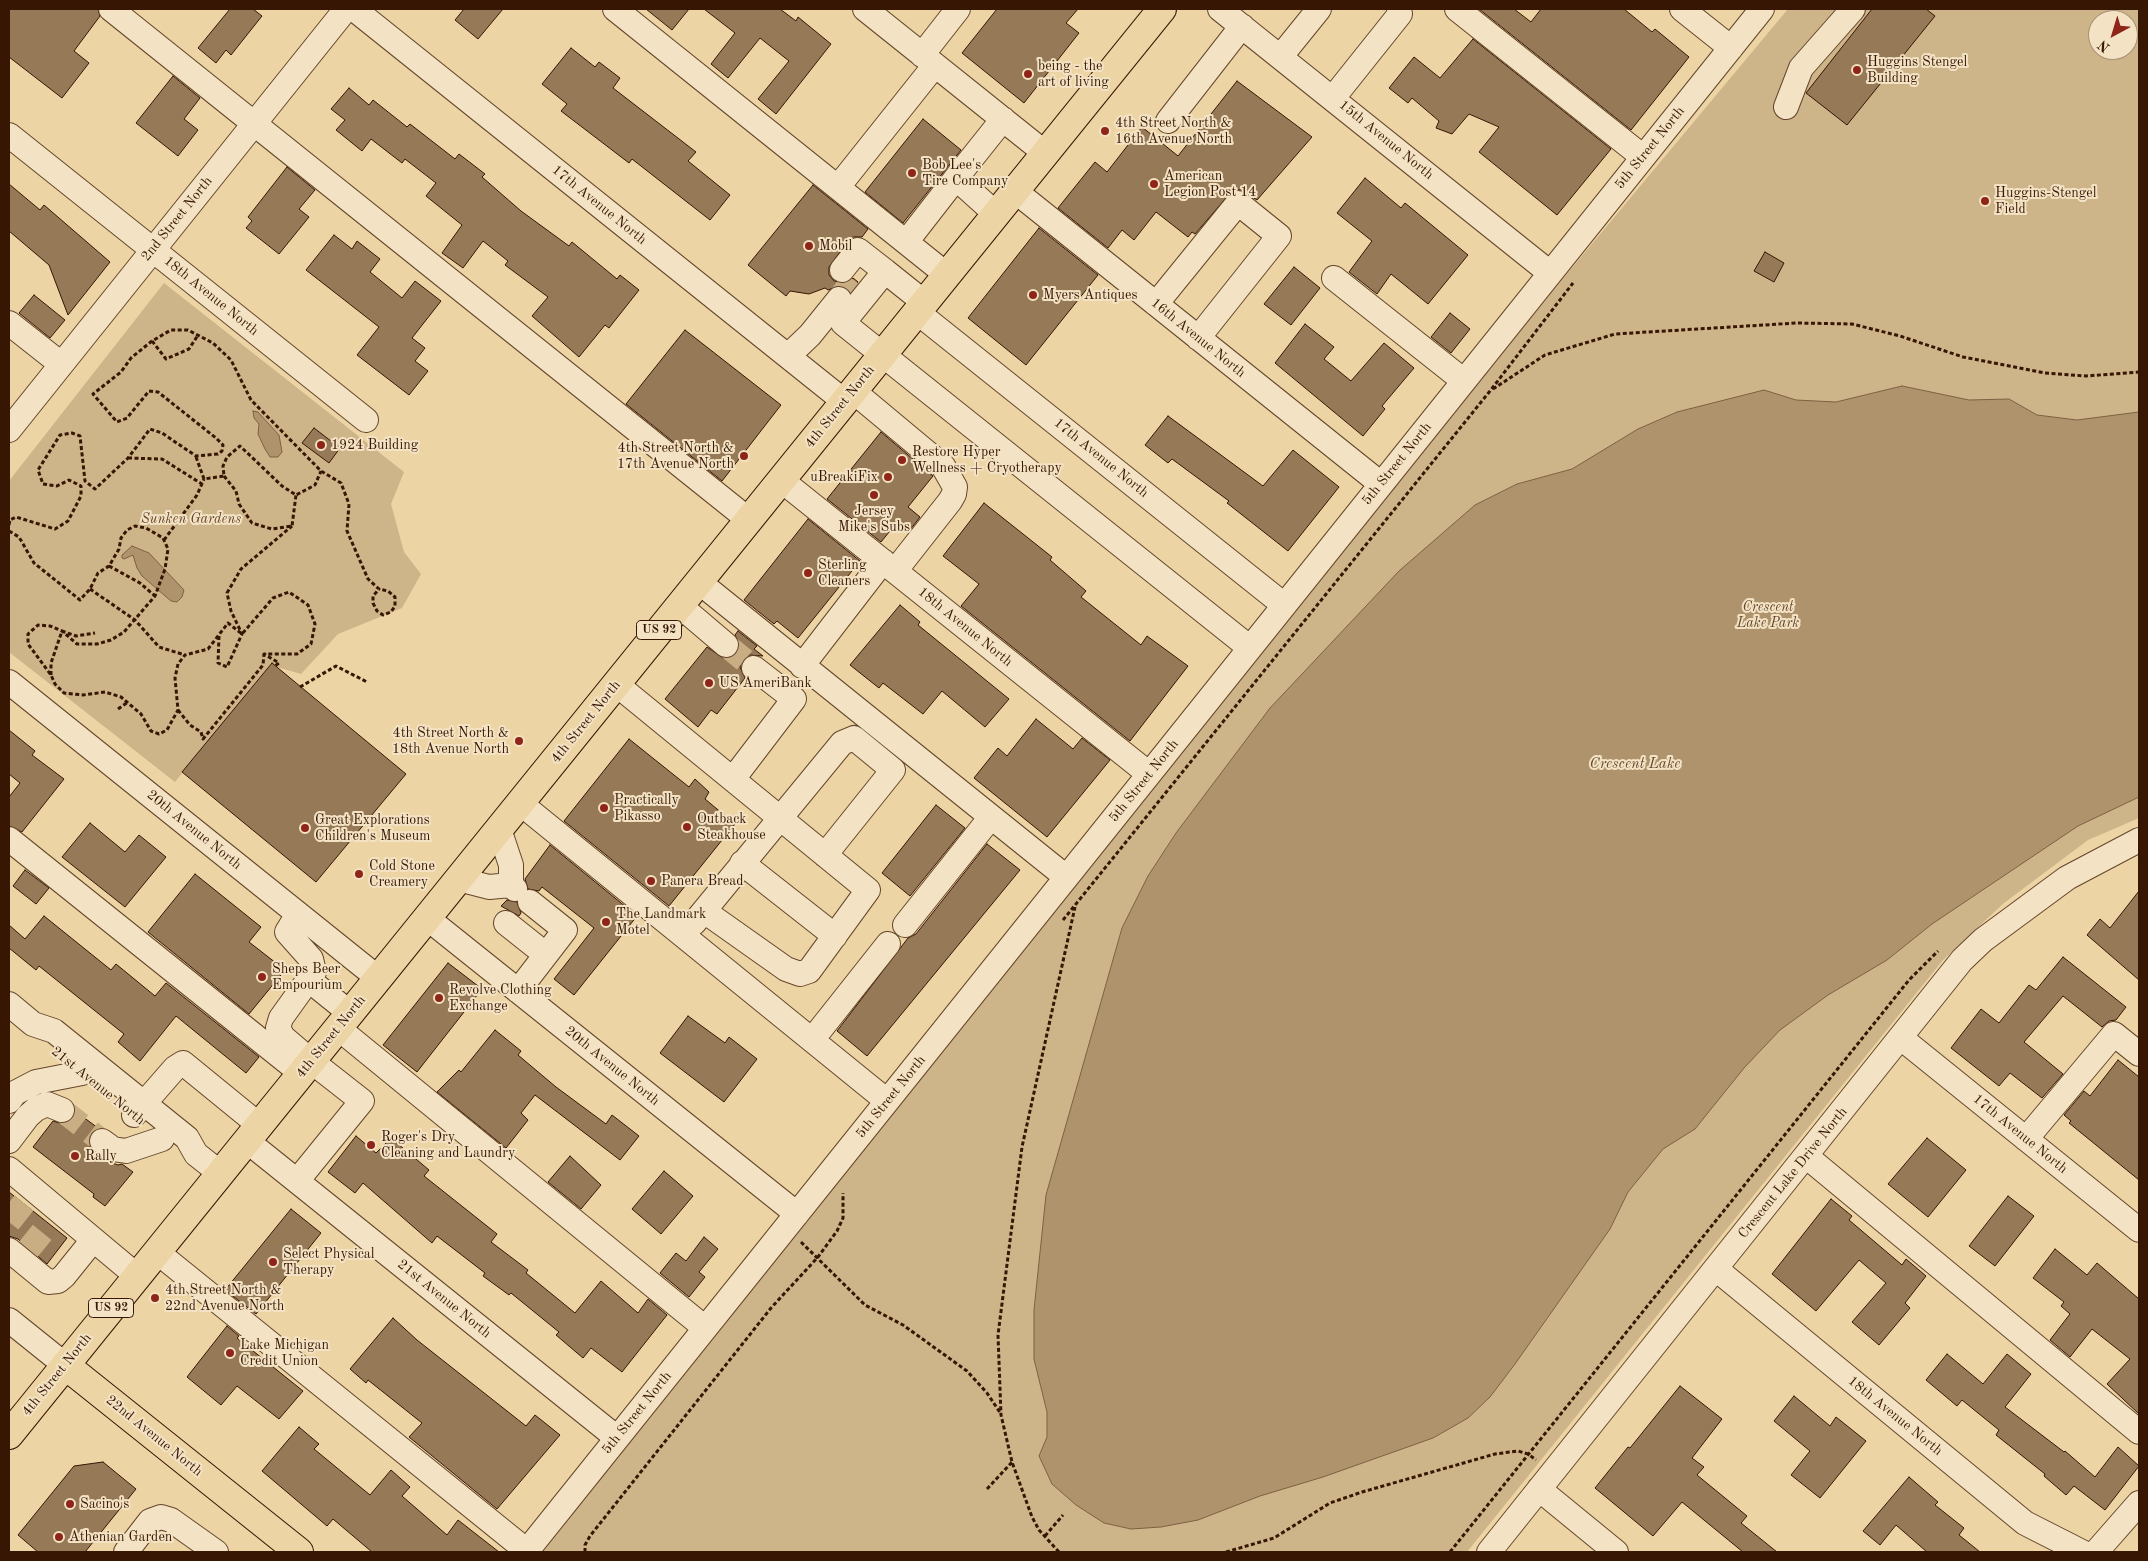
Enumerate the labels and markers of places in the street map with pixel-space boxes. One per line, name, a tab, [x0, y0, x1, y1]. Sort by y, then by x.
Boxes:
place label: Huggins Stengel Building	[1867, 54, 1967, 86]
place label: being - the art of living	[1038, 58, 1109, 90]
marker: Huggins Stengel Building	[1851, 64, 1863, 76]
marker: being - the art of living	[1022, 68, 1034, 80]
place label: 4th Street North & 16th Avenue North	[1115, 115, 1232, 148]
marker: 4th Street North & 16th Avenue North	[1099, 125, 1111, 137]
place label: Bob Lee's Tire Company	[922, 157, 1008, 190]
marker: Bob Lee's Tire Company	[906, 167, 918, 179]
place label: American Legion Post 14	[1164, 168, 1256, 200]
marker: American Legion Post 14	[1148, 178, 1160, 190]
place label: Huggins-Stengel Field	[1995, 185, 2097, 218]
marker: Huggins-Stengel Field	[1979, 195, 1991, 207]
place label: Mobil	[819, 238, 852, 254]
marker: Mobil	[803, 240, 815, 252]
place label: Myers Antiques	[1043, 287, 1138, 303]
marker: Myers Antiques	[1027, 289, 1039, 301]
place label: 1924 Building	[331, 437, 418, 453]
marker: 1924 Building	[315, 439, 327, 451]
place label: 4th Street North & 17th Avenue North	[617, 440, 734, 472]
place label: Restore Hyper Wellness + Cryotherapy	[912, 444, 1062, 477]
marker: 4th Street North & 17th Avenue North	[738, 450, 750, 462]
marker: Restore Hyper Wellness + Cryotherapy	[896, 454, 908, 466]
place label: uBreakiFix	[810, 469, 878, 485]
marker: uBreakiFix	[882, 471, 894, 483]
marker: Jersey Mike's Subs	[868, 489, 880, 501]
place label: Jersey Mike's Subs	[838, 503, 910, 536]
place label: Sterling Cleaners	[818, 557, 870, 590]
marker: Sterling Cleaners	[802, 567, 814, 579]
place label: US AmeriBank	[719, 675, 812, 691]
marker: US AmeriBank	[703, 677, 715, 689]
place label: 4th Street North & 18th Avenue North	[392, 725, 509, 758]
marker: 4th Street North & 18th Avenue North	[513, 735, 525, 747]
place label: Practically Pikasso	[614, 792, 679, 824]
marker: Practically Pikasso	[598, 802, 610, 814]
place label: Outback Steakhouse	[697, 811, 766, 844]
place label: Great Explorations Children's Museum	[315, 812, 430, 844]
marker: Outback Steakhouse	[681, 821, 693, 833]
marker: Great Explorations Children's Museum	[299, 822, 311, 834]
place label: Cold Stone Creamery	[369, 858, 435, 890]
marker: Cold Stone Creamery	[353, 868, 365, 880]
place label: Panera Bread	[661, 873, 743, 889]
marker: Panera Bread	[645, 875, 657, 887]
place label: The Landmark Motel	[616, 906, 706, 939]
marker: The Landmark Motel	[600, 916, 612, 928]
place label: Sheps Beer Empourium	[272, 961, 343, 994]
marker: Sheps Beer Empourium	[256, 971, 268, 983]
place label: Revolve Clothing Exchange	[449, 982, 552, 1014]
marker: Revolve Clothing Exchange	[433, 992, 445, 1004]
place label: Roger's Dry Cleaning and Laundry	[381, 1129, 515, 1162]
marker: Roger's Dry Cleaning and Laundry	[365, 1139, 377, 1151]
place label: Rally	[85, 1148, 117, 1164]
marker: Rally	[69, 1150, 81, 1162]
place label: Select Physical Therapy	[283, 1246, 374, 1278]
marker: Select Physical Therapy	[267, 1256, 279, 1268]
place label: 4th Street North & 22nd Avenue North	[165, 1282, 284, 1314]
marker: 4th Street North & 22nd Avenue North	[149, 1292, 161, 1304]
place label: Lake Michigan Credit Union	[240, 1337, 329, 1370]
marker: Lake Michigan Credit Union	[224, 1347, 236, 1359]
place label: Sacino's	[80, 1496, 129, 1512]
marker: Sacino's	[64, 1498, 76, 1510]
place label: Athenian Garden	[69, 1529, 172, 1545]
marker: Athenian Garden	[53, 1531, 65, 1543]

